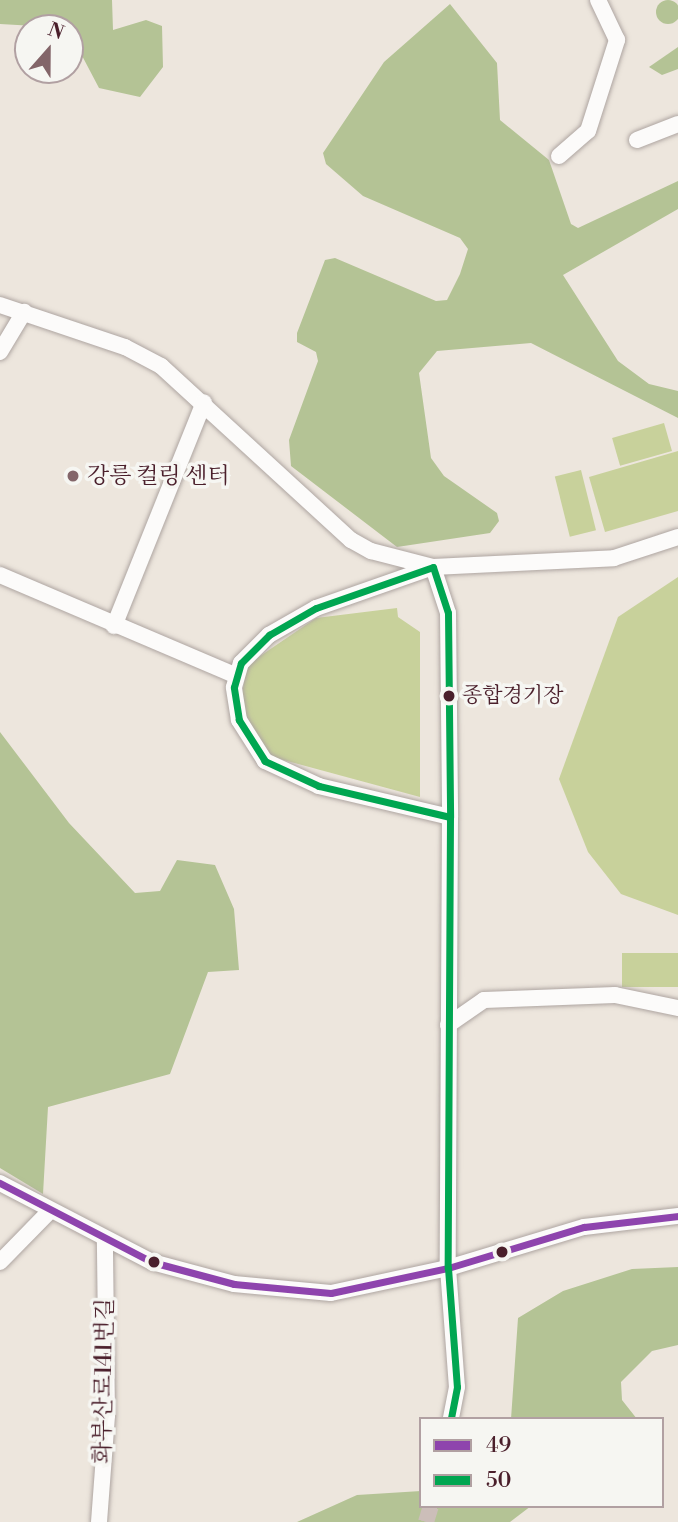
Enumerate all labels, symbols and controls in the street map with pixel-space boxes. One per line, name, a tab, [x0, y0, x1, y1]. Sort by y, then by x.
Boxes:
north arrow	[14, 14, 84, 84]
text: N	[44, 17, 67, 45]
place label: 강릉 컬링 센터	[87, 462, 230, 490]
marker: 강릉 컬링 센터	[65, 468, 81, 484]
place label: 종합경기장	[462, 683, 563, 709]
marker: 종합경기장	[442, 689, 456, 703]
unlabelled marker	[495, 1245, 509, 1259]
unlabelled marker	[147, 1255, 161, 1269]
street label: 화부산로141번길	[89, 1298, 119, 1464]
legend	[419, 1417, 664, 1508]
text: 49	[486, 1433, 511, 1459]
text: 50	[486, 1468, 512, 1494]

